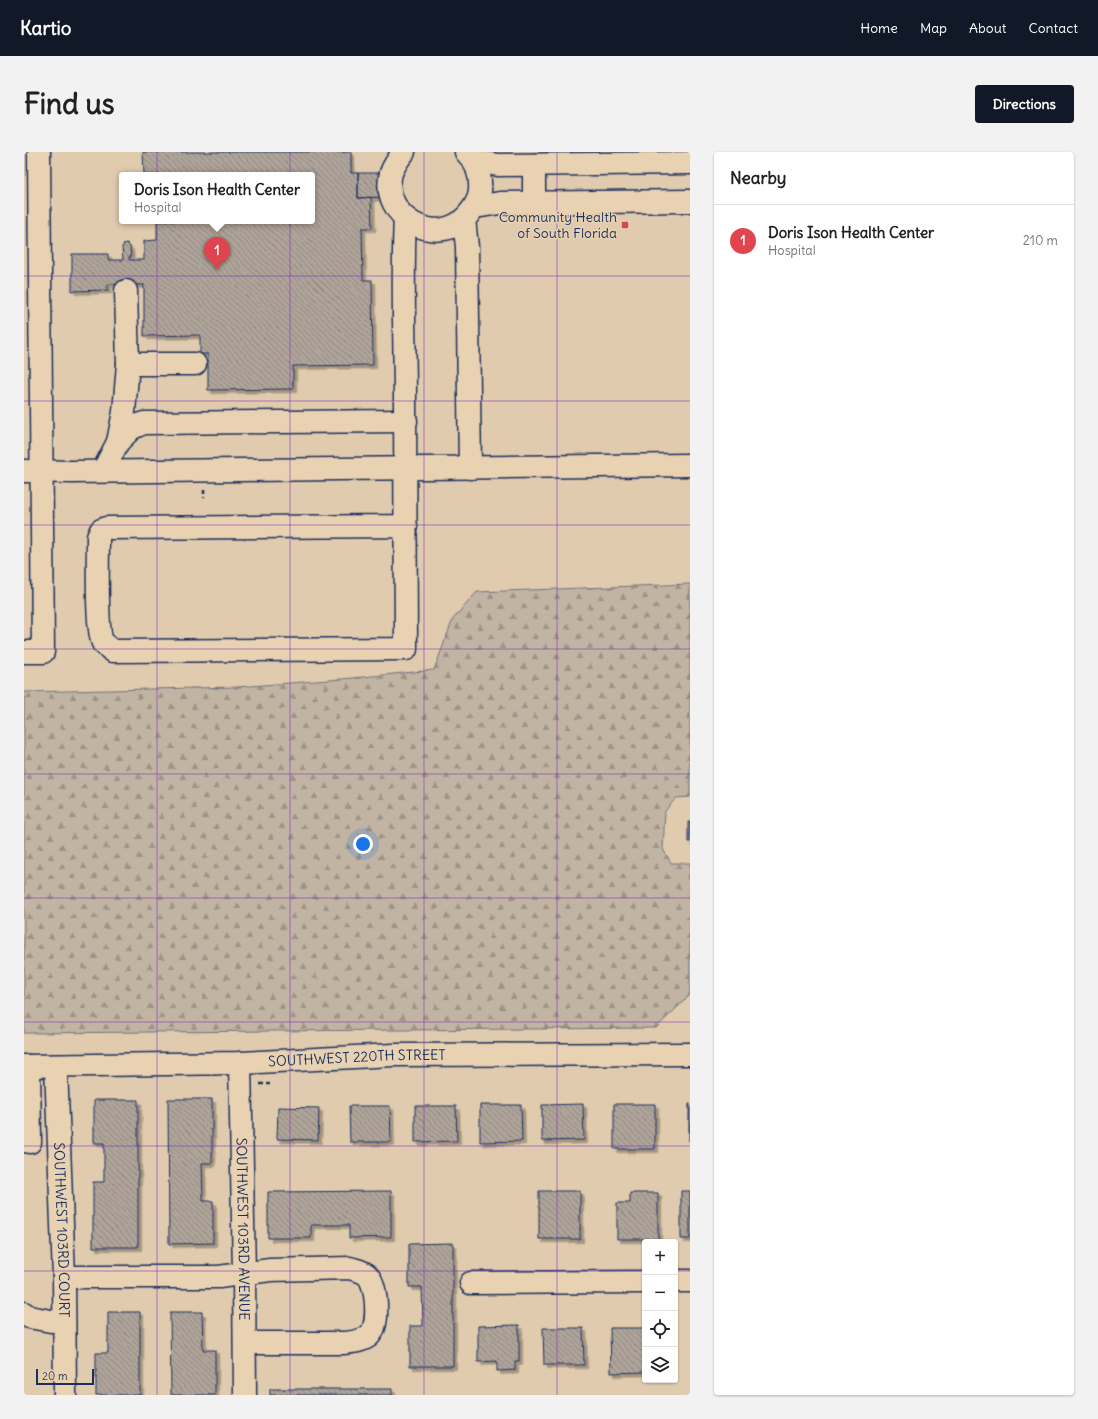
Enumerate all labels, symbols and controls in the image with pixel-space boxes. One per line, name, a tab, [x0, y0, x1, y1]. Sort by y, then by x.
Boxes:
text: Kartio	[20, 16, 72, 40]
text: Home	[860, 19, 898, 37]
text: Map	[920, 19, 947, 37]
text: About	[969, 19, 1007, 37]
text: Contact	[1029, 19, 1078, 37]
button: Directions	[975, 85, 1074, 123]
text: Find us	[24, 86, 115, 122]
text: Nearby	[730, 167, 786, 189]
popup	[119, 172, 315, 224]
text: Doris Ison Health Center	[134, 180, 300, 199]
text: Hospital	[134, 199, 182, 216]
place label: Community Health of South Florida	[499, 208, 617, 242]
marker: Community Health of South Florida	[620, 220, 630, 230]
text: Doris Ison Health Center	[768, 223, 934, 242]
text: 1	[740, 232, 746, 249]
text: 210 m	[1023, 232, 1058, 249]
pin: 1	[204, 237, 230, 270]
text: Hospital	[768, 242, 816, 259]
your location	[353, 834, 373, 854]
street label: SOUTHWEST 220TH STREET	[268, 1046, 446, 1071]
street label: SOUTHWEST 103RD AVENUE	[232, 1137, 253, 1320]
street label: SOUTHWEST 103RD COURT	[50, 1142, 73, 1318]
map controls	[642, 1239, 678, 1383]
button: +	[642, 1239, 678, 1275]
button: −	[642, 1275, 678, 1311]
button: locate	[642, 1311, 678, 1347]
button: layers	[642, 1347, 678, 1383]
scale bar	[36, 1367, 94, 1386]
text: 20 m	[42, 1369, 68, 1383]

